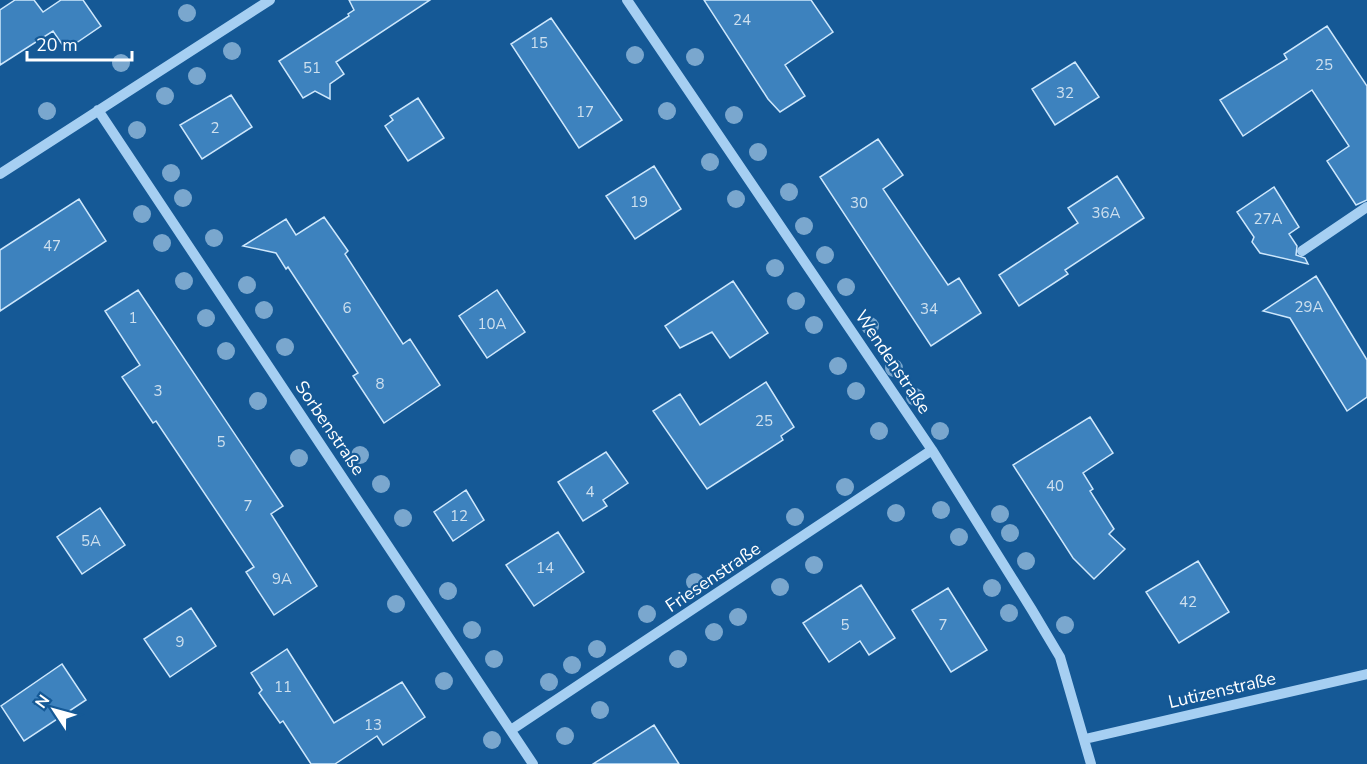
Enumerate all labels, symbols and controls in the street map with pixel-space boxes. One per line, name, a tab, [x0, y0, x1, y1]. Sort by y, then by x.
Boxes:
house number: 24	[733, 10, 751, 30]
scale bar	[27, 24, 132, 62]
text: 20 m	[36, 33, 78, 57]
house number: 15	[530, 33, 548, 53]
house number: 25	[1315, 55, 1333, 75]
house number: 51	[303, 58, 321, 78]
house number: 32	[1056, 83, 1074, 103]
house number: 17	[576, 102, 594, 122]
house number: 2	[210, 118, 220, 138]
house number: 19	[630, 192, 648, 212]
house number: 30	[850, 193, 868, 213]
house number: 36A	[1092, 203, 1121, 223]
house number: 27A	[1254, 209, 1283, 229]
house number: 47	[43, 236, 61, 256]
house number: 29A	[1295, 297, 1324, 317]
house number: 6	[342, 298, 352, 318]
house number: 34	[920, 299, 938, 319]
street label: Wendenstraße	[849, 305, 937, 419]
house number: 1	[128, 308, 138, 328]
house number: 10A	[478, 314, 507, 334]
house number: 8	[375, 374, 385, 394]
street label: Sorbenstraße	[290, 376, 370, 480]
house number: 3	[153, 381, 163, 401]
house number: 25	[755, 411, 773, 431]
house number: 5	[216, 432, 226, 452]
house number: 40	[1046, 476, 1064, 496]
house number: 4	[585, 482, 595, 502]
house number: 7	[243, 496, 253, 516]
house number: 12	[450, 506, 468, 526]
house number: 5A	[81, 531, 101, 551]
street label: Friesenstraße	[661, 536, 765, 618]
house number: 14	[536, 558, 554, 578]
house number: 9A	[272, 569, 292, 589]
house number: 42	[1179, 592, 1197, 612]
house number: 5	[840, 615, 850, 635]
house number: 7	[938, 615, 948, 635]
house number: 9	[175, 632, 185, 652]
street label: Lutizenstraße	[1166, 666, 1278, 714]
house number: 11	[274, 677, 292, 697]
north arrow	[24, 680, 84, 740]
text: N	[30, 690, 55, 713]
house number: 13	[364, 715, 382, 735]

